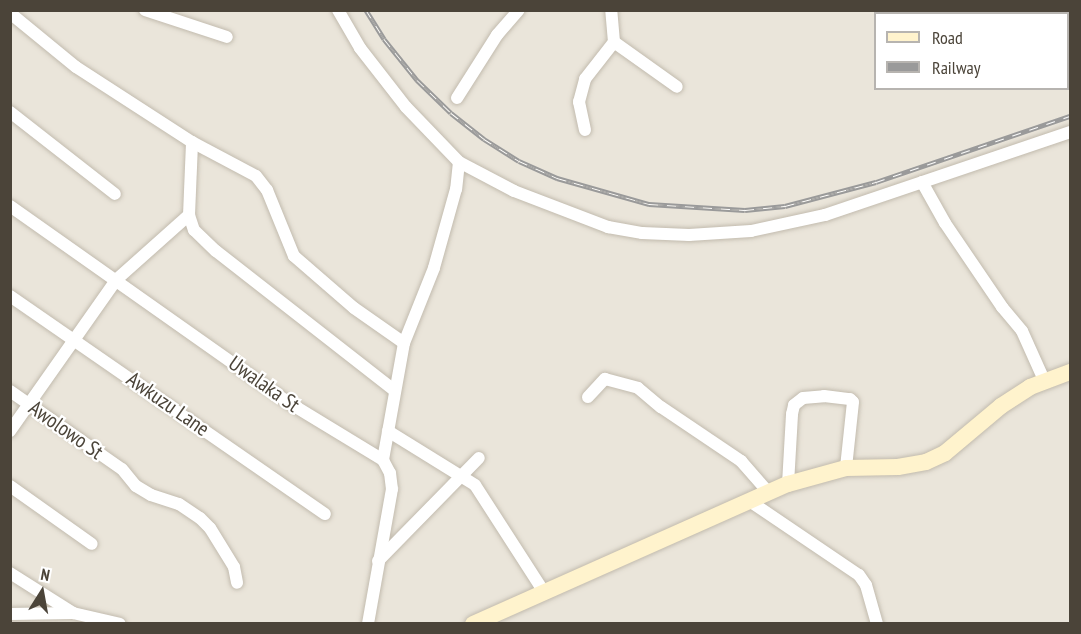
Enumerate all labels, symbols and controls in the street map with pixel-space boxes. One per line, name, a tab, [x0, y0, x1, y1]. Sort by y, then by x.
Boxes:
legend	[874, 12, 1069, 90]
text: Road	[932, 26, 963, 49]
text: Railway	[932, 56, 981, 79]
street label: Uwalaka St	[224, 351, 304, 417]
street label: Awkuzu Lane	[122, 366, 214, 442]
street label: Awolowo St	[24, 395, 108, 465]
north arrow	[12, 562, 72, 622]
text: N	[39, 564, 52, 585]

